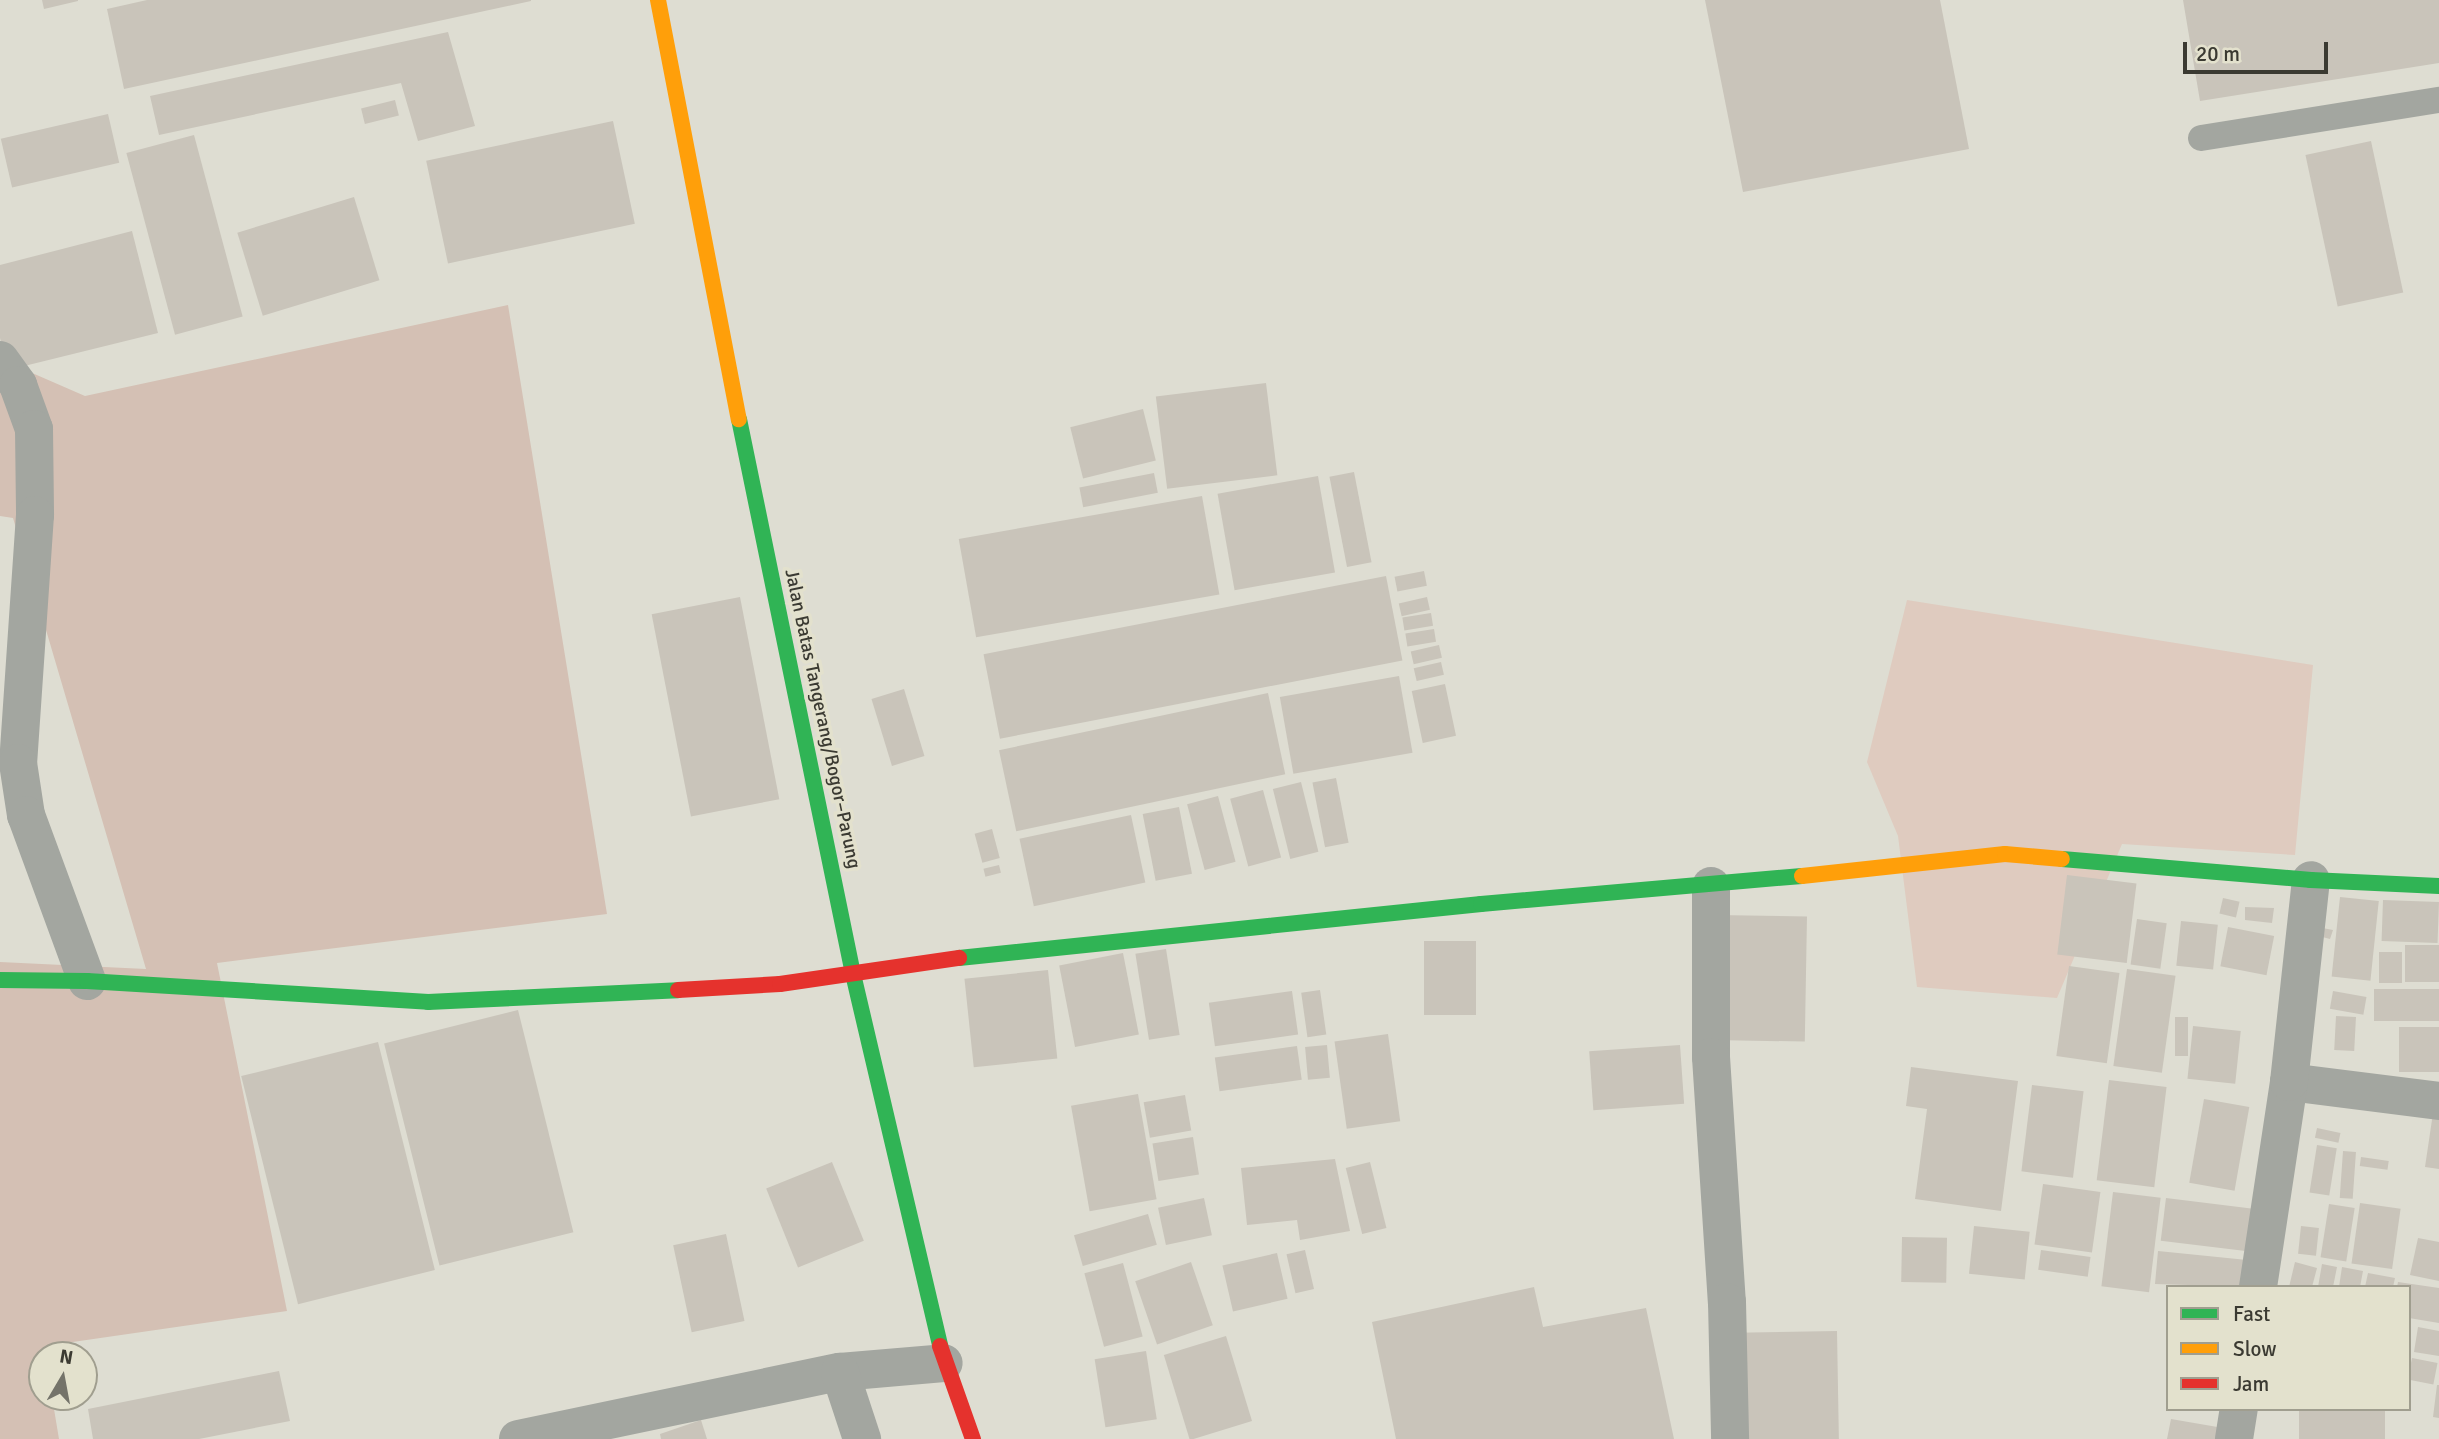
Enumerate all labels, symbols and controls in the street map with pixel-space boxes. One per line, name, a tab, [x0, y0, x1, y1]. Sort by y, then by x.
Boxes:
scale bar	[2187, 28, 2332, 72]
text: 20 m	[2196, 41, 2240, 67]
street label: Jalan Batas Tangerang/Bogor–Parung	[779, 567, 865, 871]
legend	[2166, 1285, 2411, 1411]
text: Fast	[2233, 1301, 2270, 1327]
text: Slow	[2233, 1336, 2277, 1362]
north arrow	[28, 1341, 98, 1411]
text: N	[58, 1344, 75, 1370]
text: Jam	[2233, 1371, 2269, 1397]

